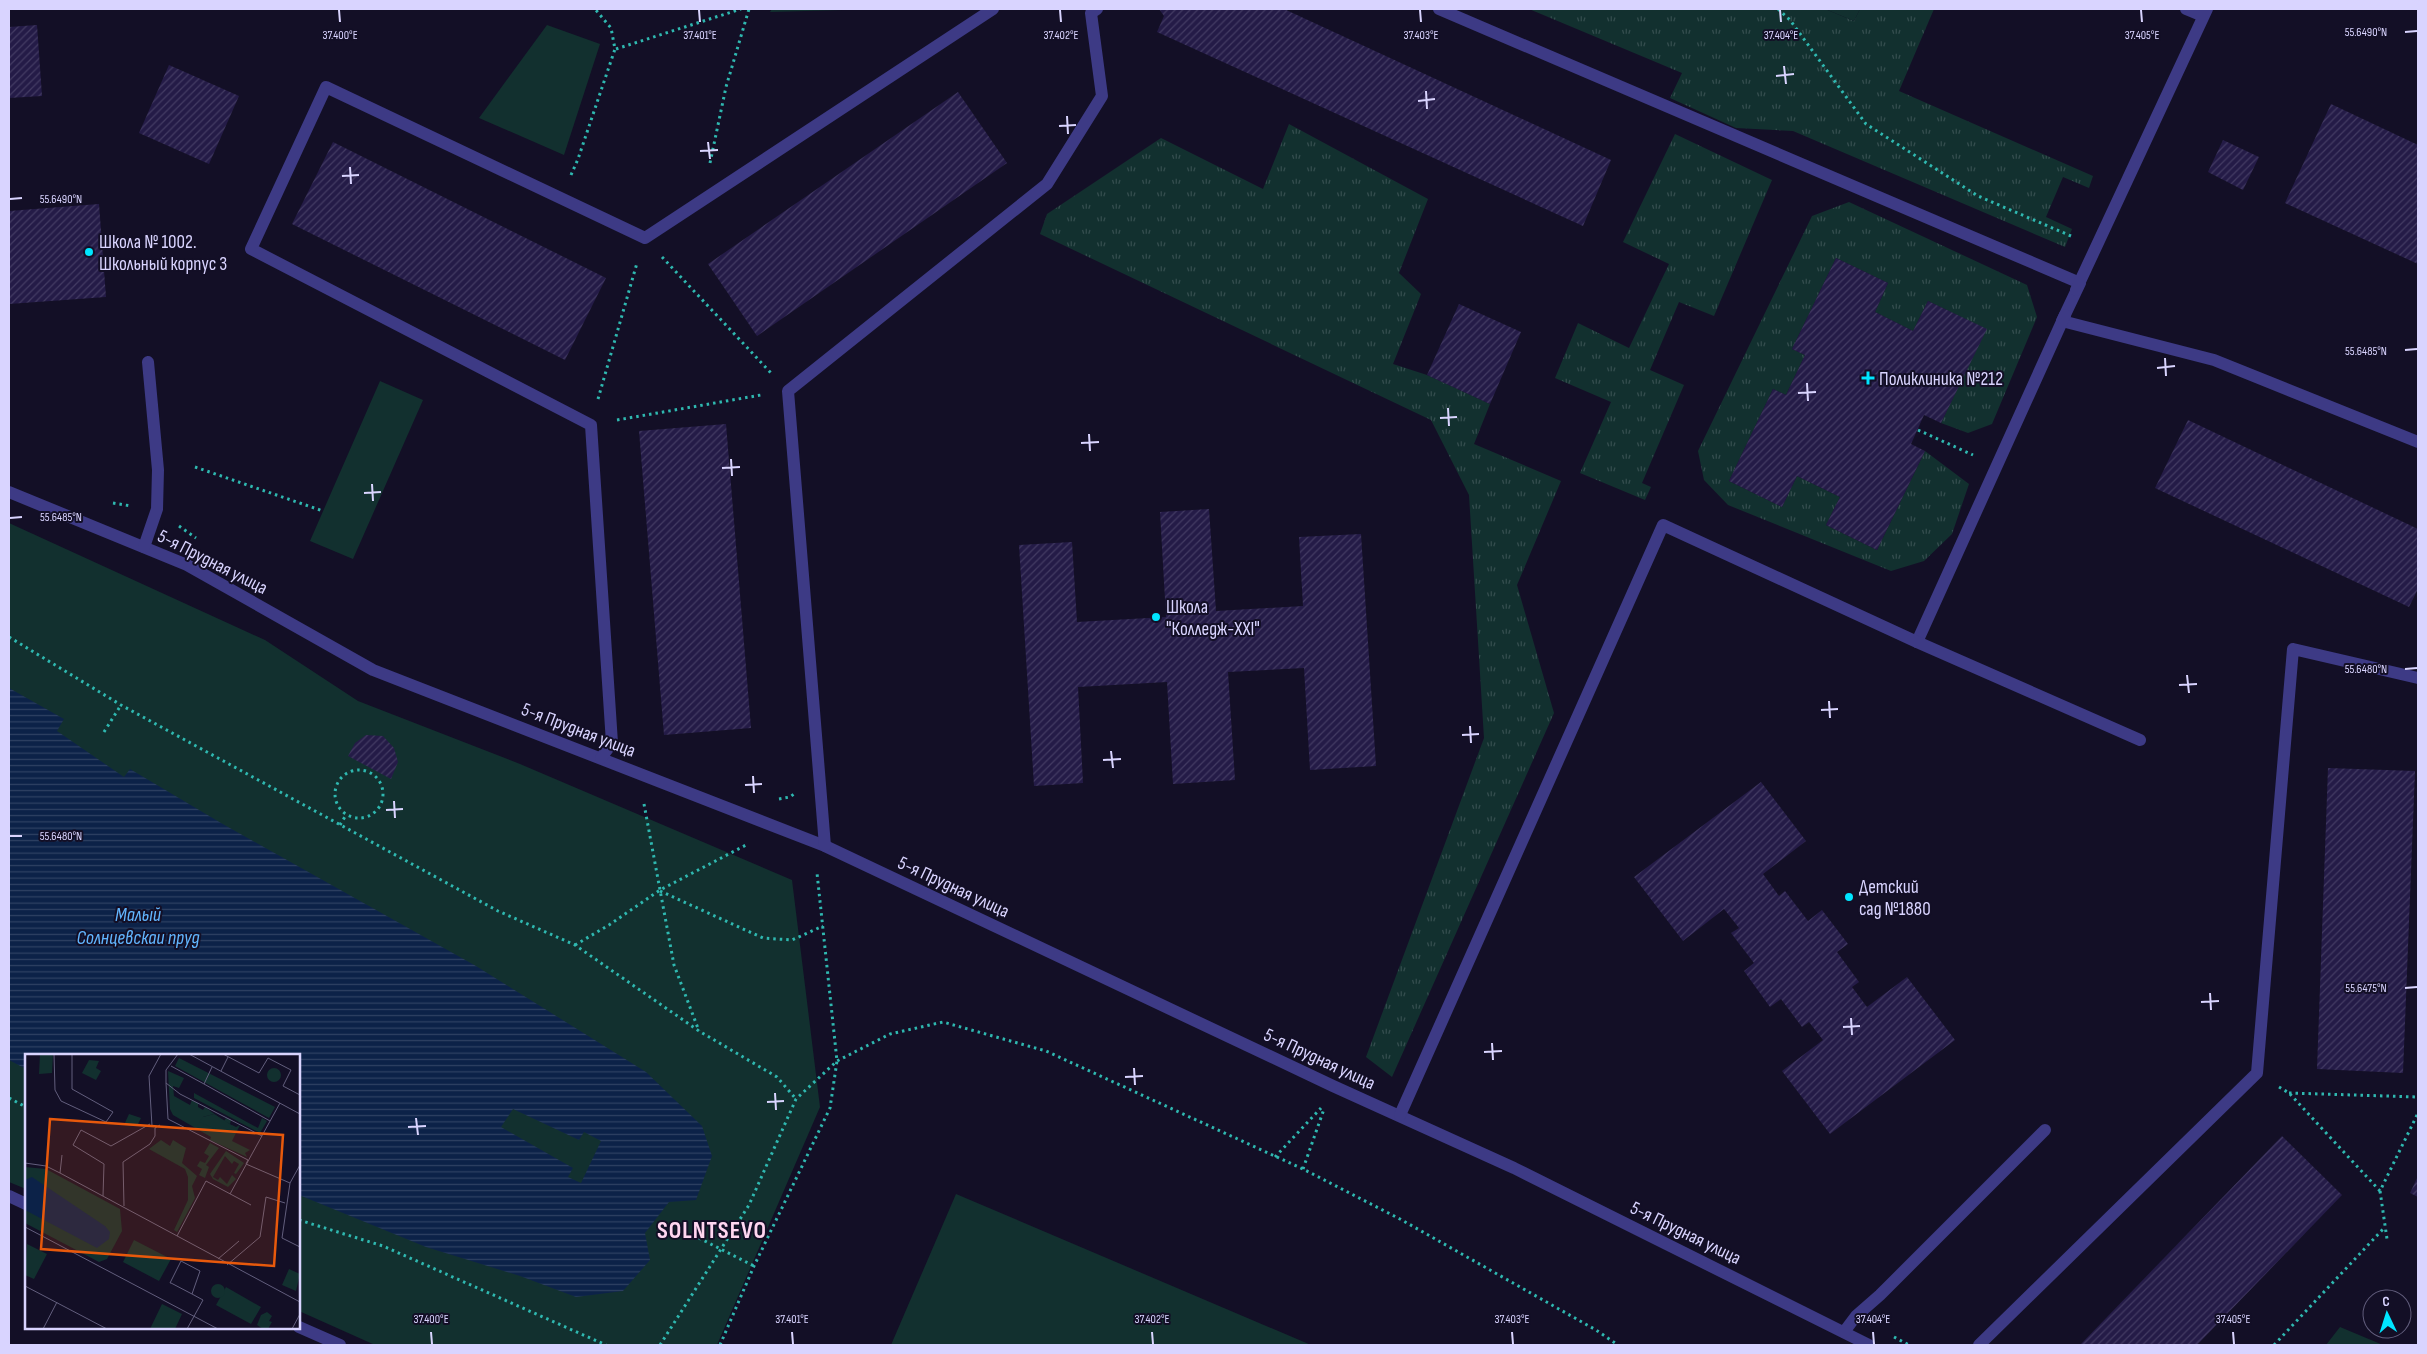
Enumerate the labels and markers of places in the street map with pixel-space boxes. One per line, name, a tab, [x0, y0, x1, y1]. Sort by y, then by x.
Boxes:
place label: Школа № 1002. Школьный корпус 3	[99, 231, 227, 276]
marker: Школа № 1002. Школьный корпус 3	[83, 246, 95, 258]
place label: Поликлиника №212	[1879, 368, 2003, 391]
marker: Поликлиника №212	[1861, 371, 1875, 385]
place label: Школа "Колледж-XXI"	[1166, 596, 1260, 641]
marker: Школа "Колледж-XXI"	[1150, 611, 1162, 623]
place label: Детский сад №1880	[1859, 876, 1931, 921]
marker: Детский сад №1880	[1843, 891, 1855, 903]

